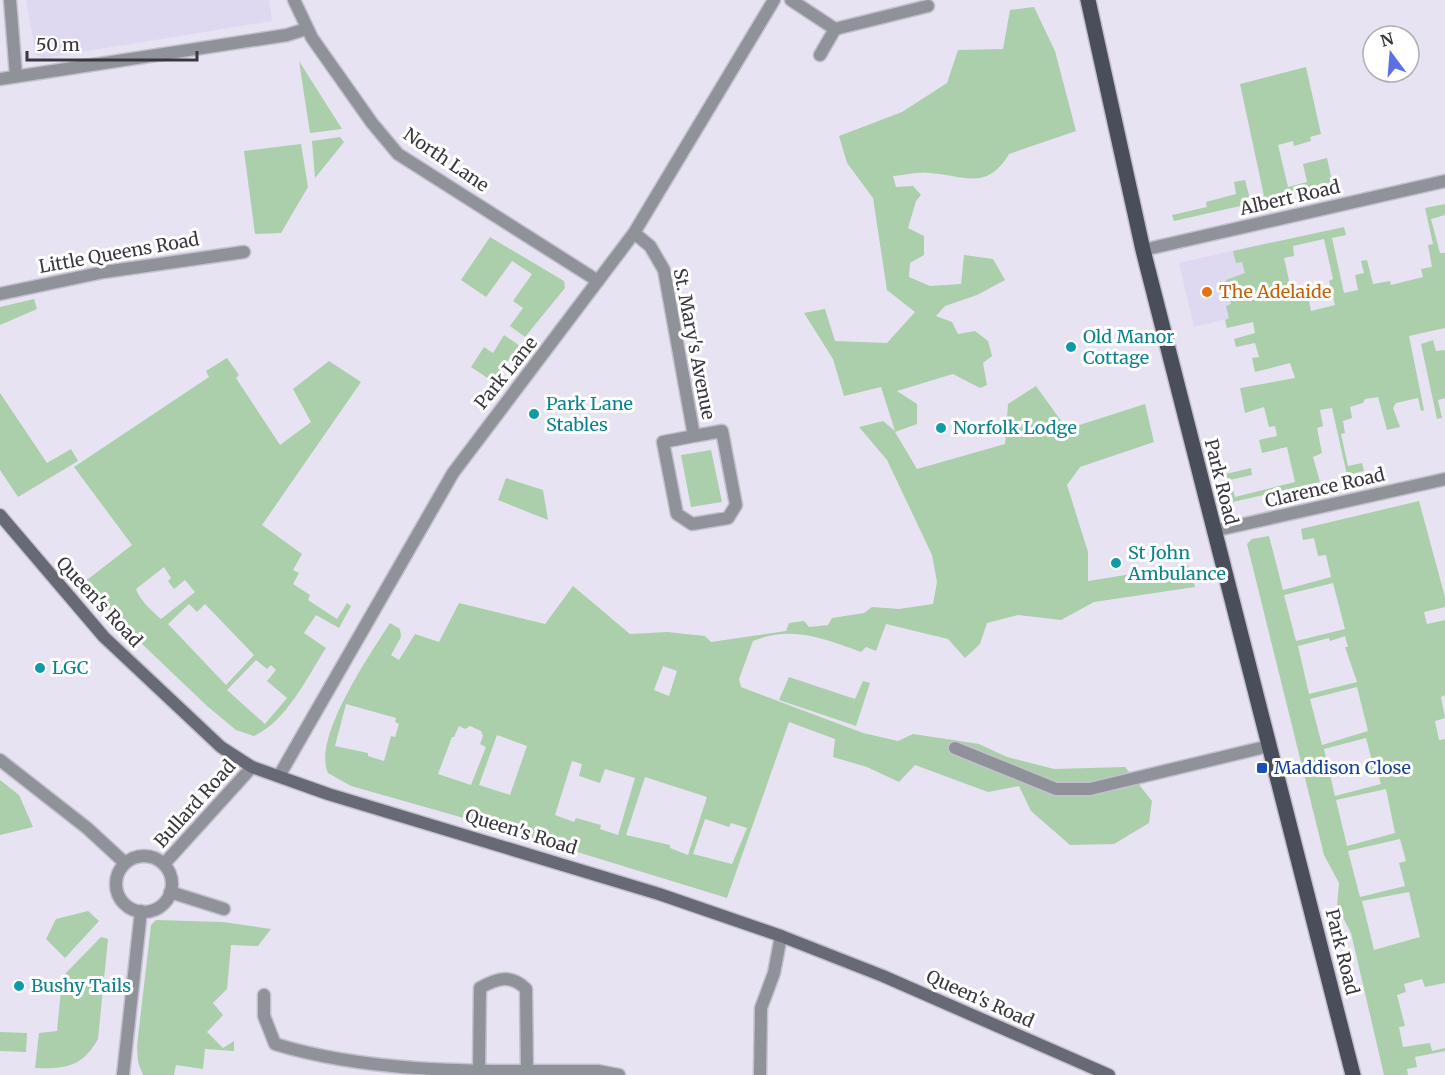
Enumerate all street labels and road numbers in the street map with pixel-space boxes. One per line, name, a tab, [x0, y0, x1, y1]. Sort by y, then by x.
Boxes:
street label: North Lane	[399, 123, 493, 197]
street label: Albert Road	[1237, 175, 1342, 220]
street label: Little Queens Road	[37, 227, 201, 278]
street label: St. Mary's Avenue	[669, 266, 720, 421]
street label: Park Lane	[469, 332, 542, 414]
street label: Park Road	[1200, 436, 1243, 527]
street label: Clarence Road	[1263, 463, 1387, 512]
street label: Queen's Road	[52, 552, 147, 652]
street label: Bullard Road	[149, 755, 240, 852]
street label: Queen's Road	[462, 804, 580, 859]
street label: Park Road	[1321, 906, 1364, 997]
street label: Queen's Road	[923, 965, 1038, 1033]

